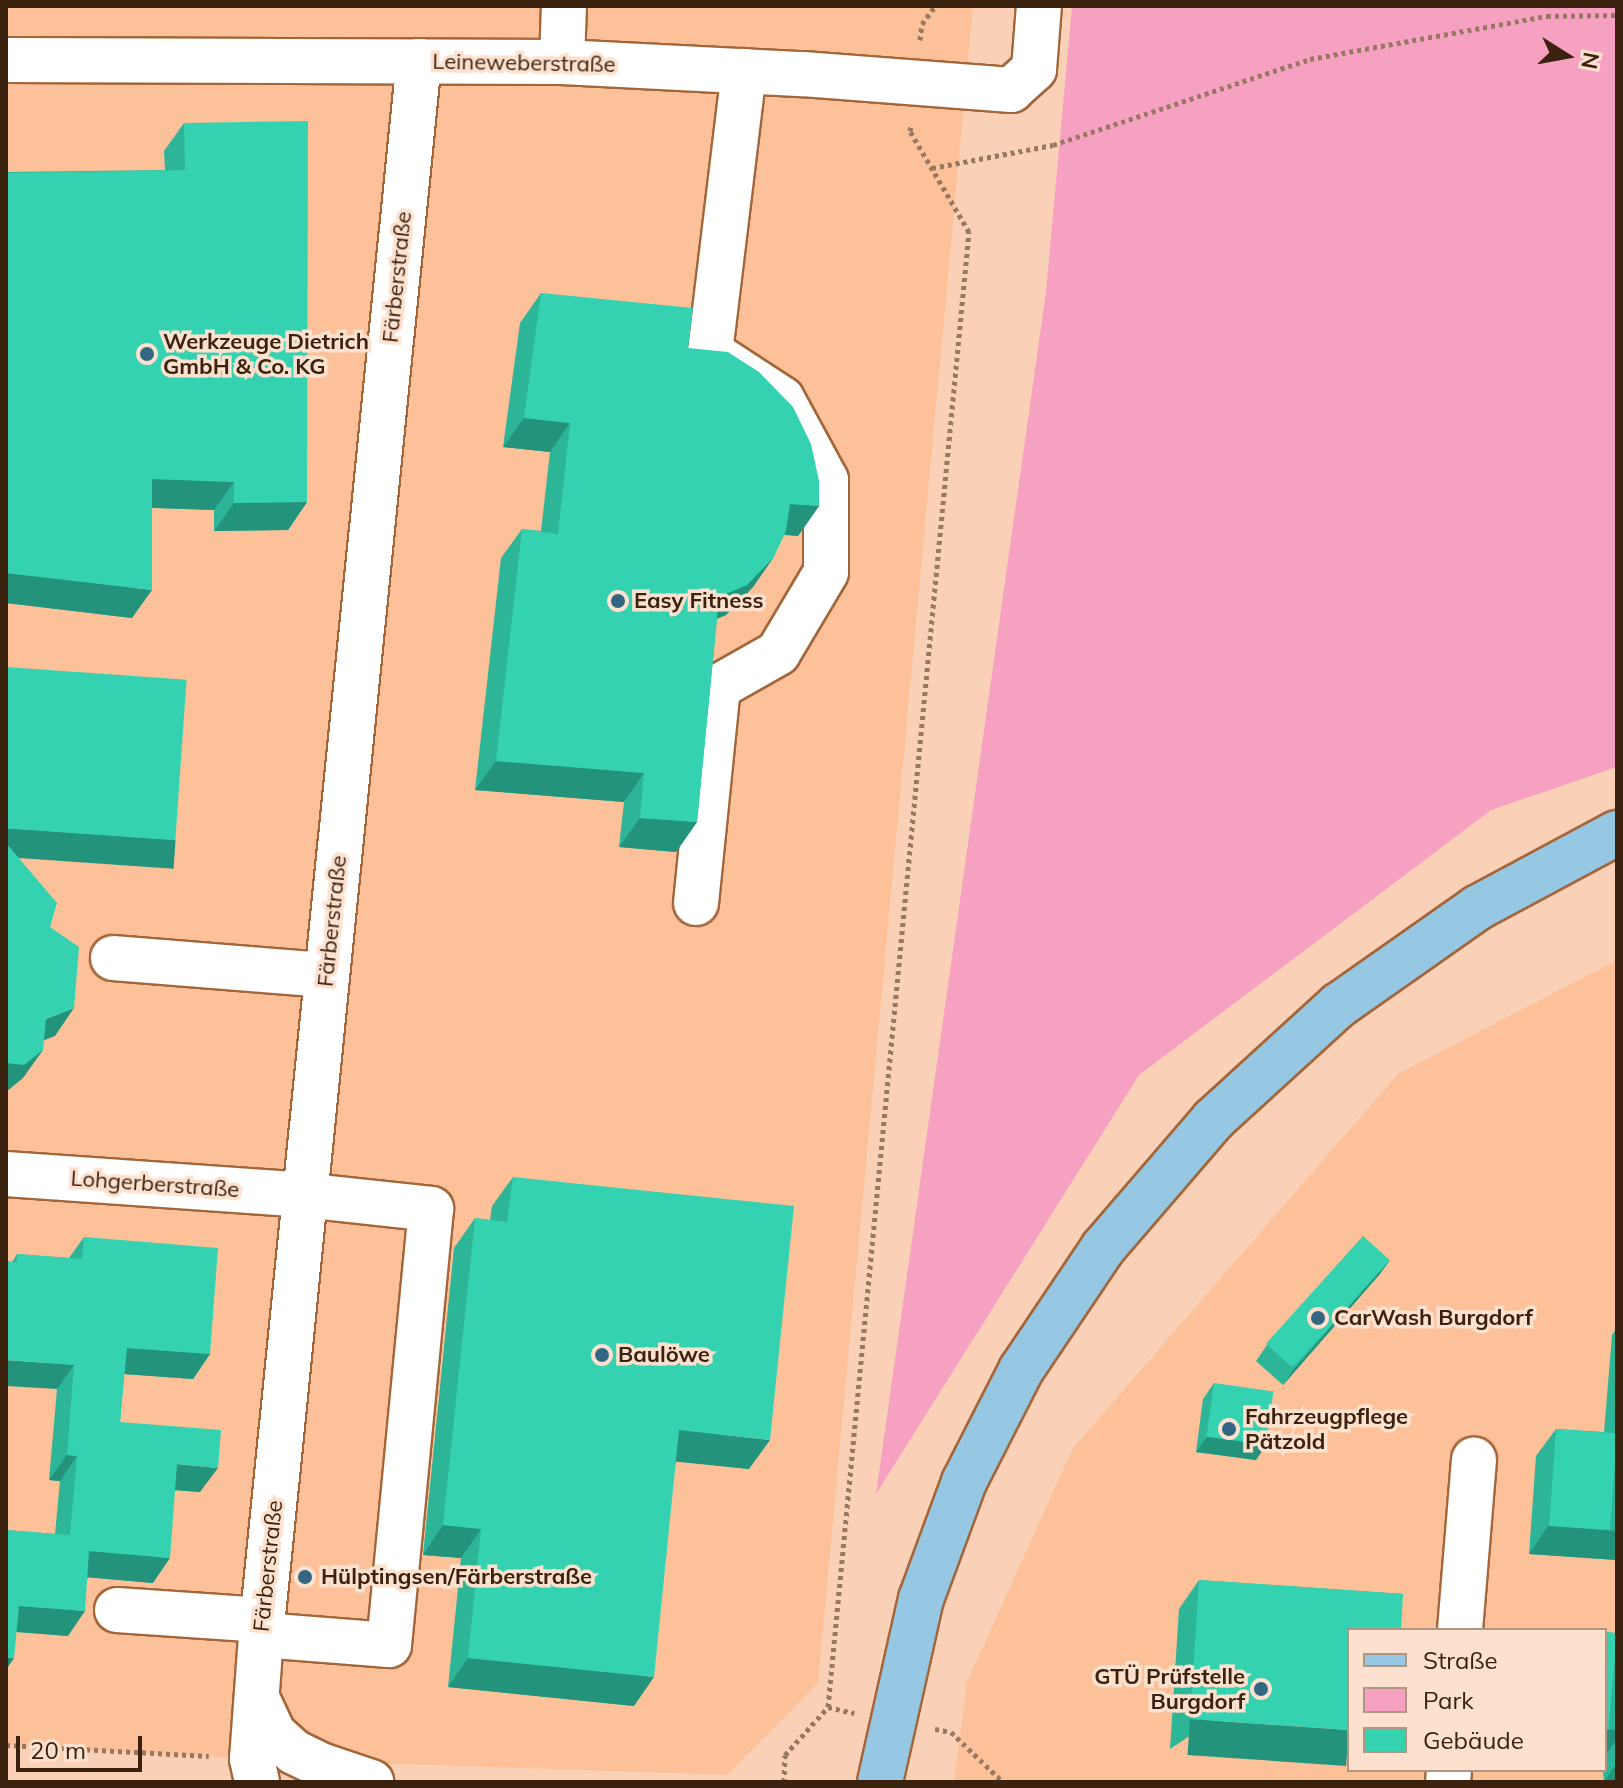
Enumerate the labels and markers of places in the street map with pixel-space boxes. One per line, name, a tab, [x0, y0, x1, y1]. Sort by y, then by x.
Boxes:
place label: Werkzeuge Dietrich GmbH & Co. KG	[163, 328, 369, 380]
marker: Werkzeuge Dietrich GmbH & Co. KG	[138, 345, 156, 363]
place label: Easy Fitness	[634, 588, 763, 614]
marker: Easy Fitness	[609, 592, 627, 610]
place label: CarWash Burgdorf	[1334, 1305, 1533, 1331]
marker: CarWash Burgdorf	[1309, 1309, 1327, 1327]
place label: Baulöwe	[618, 1342, 710, 1368]
marker: Baulöwe	[593, 1346, 611, 1364]
place label: Fahrzeugpflege Pätzold	[1245, 1403, 1408, 1454]
marker: Fahrzeugpflege Pätzold	[1220, 1420, 1238, 1438]
place label: Hülptingsen/Färberstraße	[321, 1564, 592, 1590]
marker: Hülptingsen/Färberstraße	[296, 1568, 314, 1586]
place label: GTÜ Prüfstelle Burgdorf	[1094, 1663, 1245, 1714]
marker: GTÜ Prüfstelle Burgdorf	[1252, 1680, 1270, 1698]

